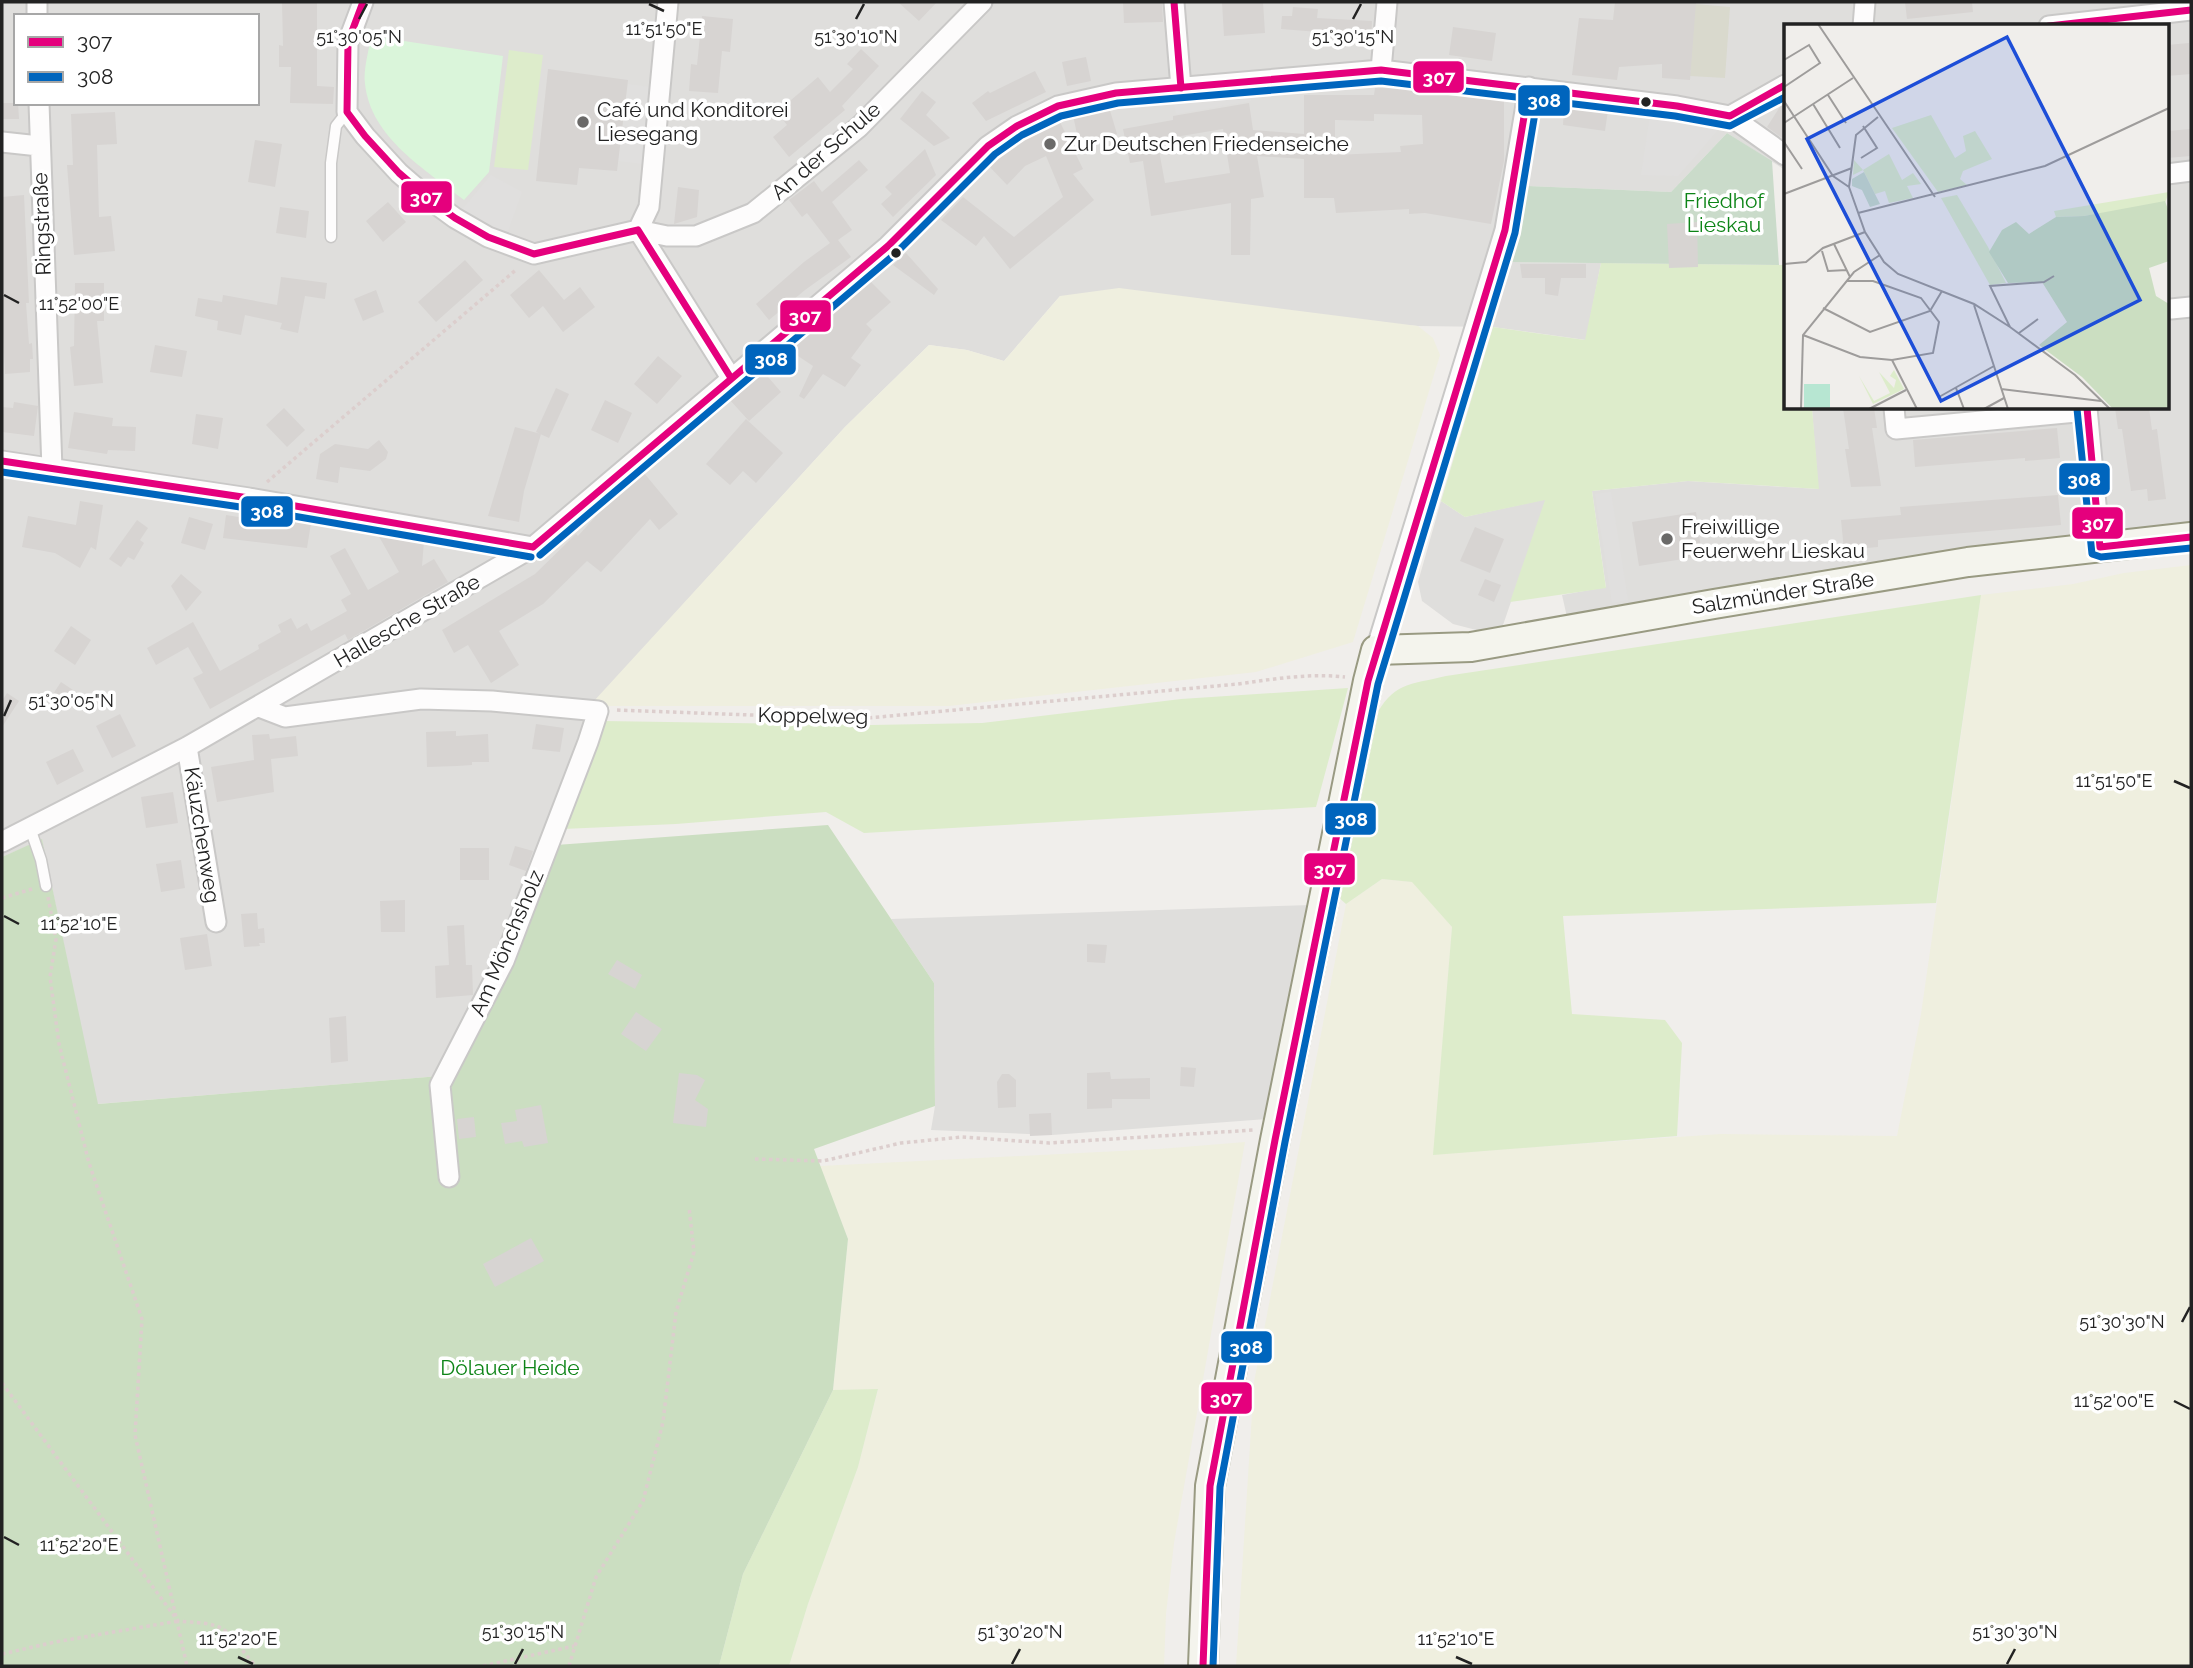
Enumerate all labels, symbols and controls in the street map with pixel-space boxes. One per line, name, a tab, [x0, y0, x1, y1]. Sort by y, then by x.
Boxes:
legend	[14, 14, 259, 105]
text: 11°51'50"E	[626, 18, 702, 39]
inset map	[1784, 24, 2168, 410]
text: 51°30'05"N	[316, 26, 402, 47]
text: 51°30'10"N	[814, 26, 898, 47]
text: 51°30'15"N	[1312, 26, 1394, 47]
text: 307	[77, 29, 113, 54]
line badge: 307	[1412, 60, 1465, 94]
text: 308	[77, 64, 114, 89]
text: 307	[1423, 66, 1456, 88]
line badge: 308	[1517, 84, 1571, 117]
text: 308	[1527, 89, 1561, 111]
unlabelled marker	[1639, 95, 1653, 109]
street label: An der Schule	[766, 96, 885, 205]
place label: Café und Konditorei Liesegang	[597, 97, 789, 146]
marker: Café und Konditorei Liesegang	[575, 114, 591, 130]
place label: Zur Deutschen Friedenseiche	[1064, 131, 1349, 156]
marker: Zur Deutschen Friedenseiche	[1042, 136, 1058, 152]
street label: Ringstraße	[27, 172, 56, 276]
line badge: 307	[400, 180, 453, 214]
text: 307	[410, 186, 443, 208]
park label: Friedhof Lieskau	[1684, 188, 1765, 237]
unlabelled marker	[889, 246, 903, 260]
text: 11°52'00"E	[39, 293, 119, 314]
line badge: 307	[779, 299, 832, 333]
text: 307	[789, 305, 822, 327]
line badge: 308	[744, 343, 797, 376]
text: 308	[754, 348, 788, 370]
line badge: 308	[2058, 462, 2111, 496]
text: 308	[2067, 468, 2101, 490]
line badge: 308	[240, 495, 294, 528]
text: 308	[250, 500, 284, 522]
line badge: 307	[2071, 506, 2124, 540]
text: 307	[2082, 512, 2115, 534]
place label: Freiwillige Feuerwehr Lieskau	[1681, 514, 1865, 563]
marker: Freiwillige Feuerwehr Lieskau	[1659, 531, 1675, 547]
street label: Salzmünder Straße	[1690, 566, 1876, 619]
street label: Hallesche Straße	[329, 569, 484, 673]
text: 51°30'05"N	[28, 690, 114, 711]
street label: Koppelweg	[757, 702, 869, 729]
street label: Käuzchenweg	[179, 765, 226, 905]
text: 11°51'50"E	[2076, 770, 2152, 791]
line badge: 308	[1324, 802, 1377, 836]
text: 308	[1334, 808, 1368, 830]
line badge: 307	[1303, 852, 1356, 886]
text: 307	[1314, 858, 1347, 880]
street label: Am Mönchsholz	[464, 866, 549, 1020]
text: 11°52'10"E	[40, 913, 118, 934]
text: 51°30'30"N	[2079, 1311, 2165, 1332]
line badge: 308	[1220, 1330, 1273, 1364]
text: 308	[1229, 1336, 1263, 1358]
park label: Dölauer Heide	[440, 1355, 580, 1380]
line badge: 307	[1200, 1381, 1253, 1415]
text: 307	[1210, 1387, 1243, 1409]
text: 11°52'00"E	[2074, 1390, 2154, 1411]
text: 11°52'20"E	[40, 1534, 118, 1555]
text: 51°30'15"N	[482, 1621, 564, 1642]
text: 51°30'20"N	[977, 1621, 1063, 1642]
text: 51°30'30"N	[1972, 1621, 2058, 1642]
text: 11°52'20"E	[199, 1628, 277, 1649]
text: 11°52'10"E	[1417, 1628, 1495, 1649]

